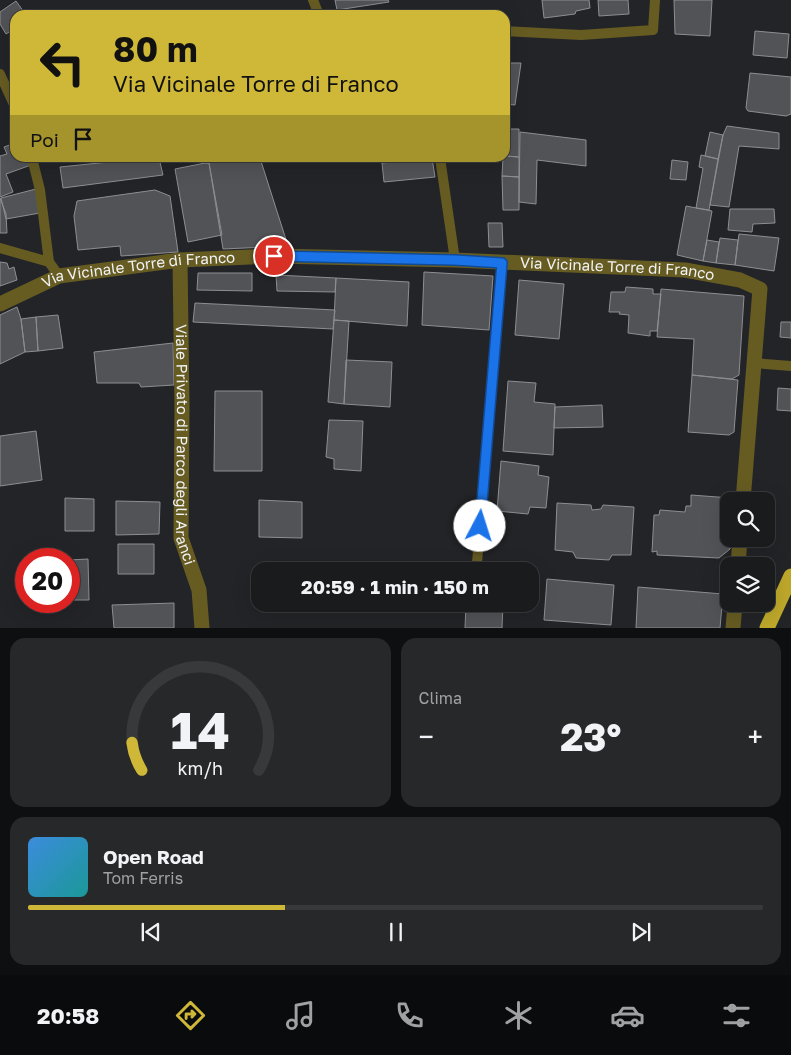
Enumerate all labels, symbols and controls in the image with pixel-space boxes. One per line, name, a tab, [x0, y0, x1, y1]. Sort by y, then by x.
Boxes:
text: 80 m	[113, 28, 198, 70]
icon: left	[30, 30, 95, 95]
text: Via Vicinale Torre di Franco	[113, 70, 399, 97]
icon: arrive	[69, 125, 97, 153]
text: Poi	[30, 128, 59, 151]
pin	[253, 235, 295, 277]
icon: arrive	[260, 242, 288, 270]
street label: Via Vicinale Torre di Franco	[39, 248, 235, 291]
street label: Via Vicinale Torre di Franco	[520, 253, 716, 283]
street label: Viale Privato di Parco degli Aranci	[173, 324, 200, 567]
map controls	[720, 492, 775, 612]
button: search	[720, 492, 775, 547]
position arrow	[453, 499, 505, 551]
speed limit sign: 20	[15, 548, 80, 613]
button: layers	[720, 557, 775, 612]
text: 20:59 · 1 min · 150 m	[301, 575, 489, 598]
text: Clima	[419, 688, 462, 708]
text: 14	[171, 698, 230, 760]
text: 23°	[560, 714, 621, 759]
text: −	[419, 720, 434, 753]
text: +	[748, 720, 763, 753]
text: km/h	[178, 757, 223, 779]
text: Open Road	[103, 845, 204, 868]
text: Tom Ferris	[103, 868, 183, 888]
icon: previous	[137, 918, 165, 946]
icon: pause	[382, 918, 410, 946]
icon: next	[627, 918, 655, 946]
icon: directions	[173, 998, 208, 1033]
icon: music	[283, 998, 318, 1033]
icon: phone	[392, 998, 427, 1033]
icon: climate	[501, 998, 536, 1033]
icon: car	[610, 998, 645, 1033]
icon: filters	[719, 998, 754, 1033]
text: 20:58	[37, 1002, 99, 1029]

